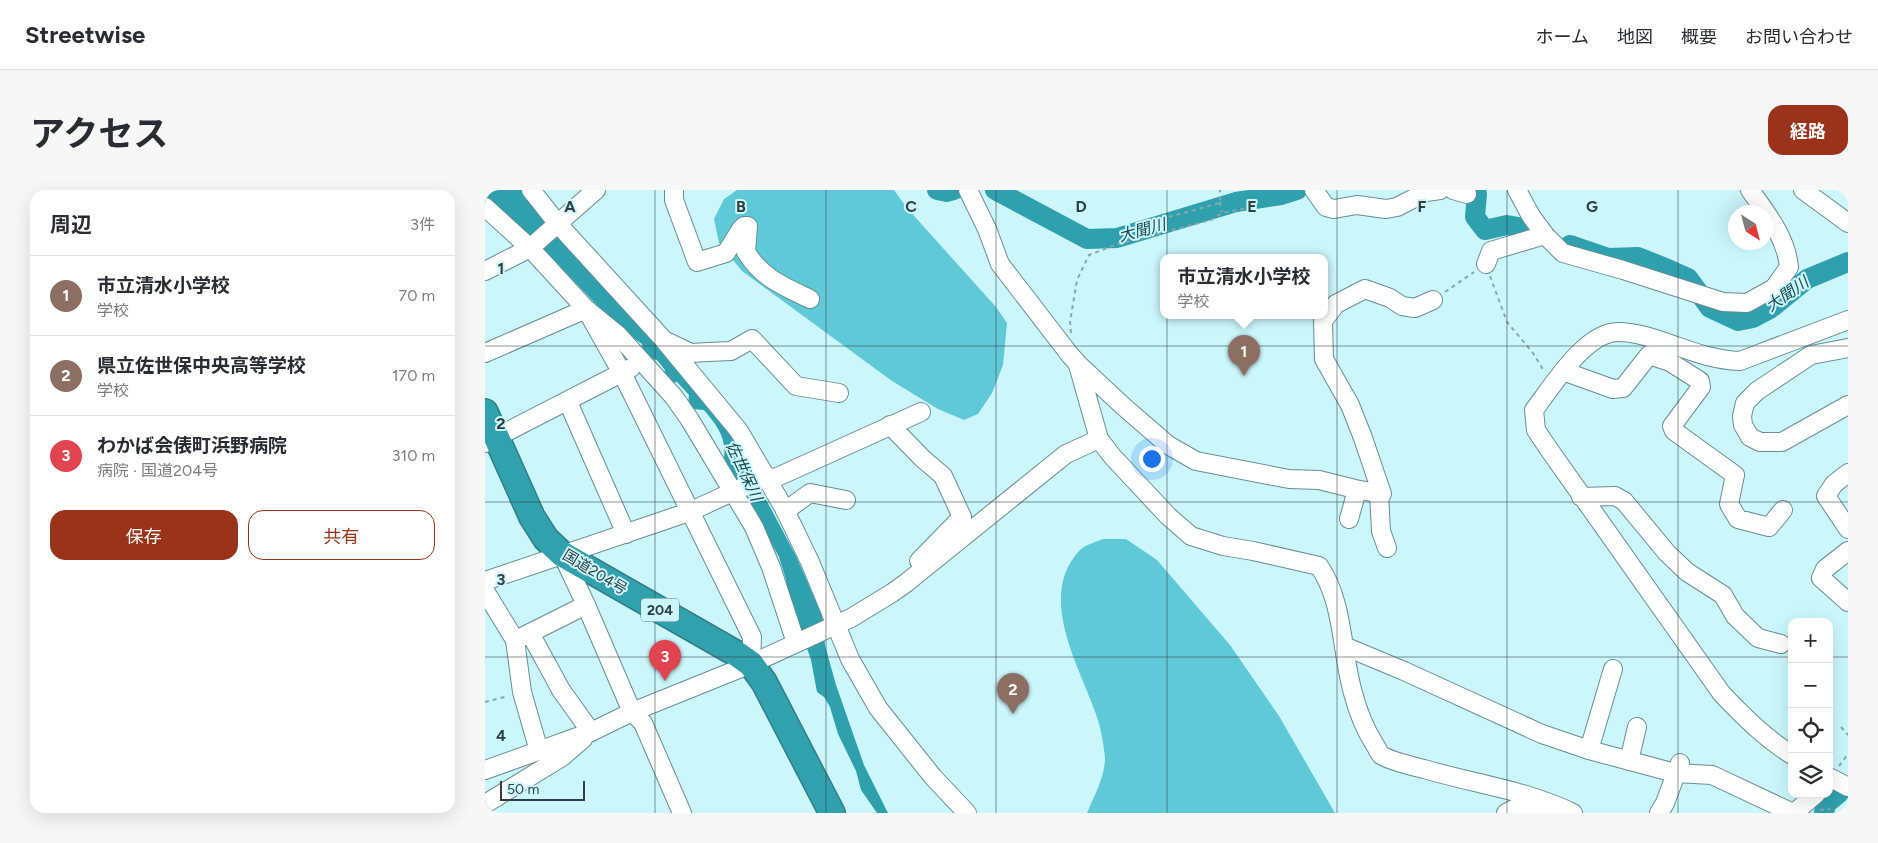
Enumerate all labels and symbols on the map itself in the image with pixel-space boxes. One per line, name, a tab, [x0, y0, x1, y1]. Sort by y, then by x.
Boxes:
text: A	[564, 197, 576, 216]
text: B	[736, 197, 746, 216]
text: C	[905, 197, 917, 216]
text: D	[1075, 197, 1087, 216]
text: E	[1247, 197, 1257, 216]
text: F	[1418, 197, 1427, 216]
text: G	[1586, 197, 1598, 216]
north arrow	[1728, 205, 1773, 250]
water label: 大聞川	[1116, 214, 1170, 245]
text: 1	[498, 259, 504, 278]
water label: 大聞川	[1762, 271, 1814, 316]
pin: 1	[1228, 335, 1260, 376]
text: 2	[496, 414, 506, 433]
water label: 佐世保川	[722, 438, 767, 506]
your location	[1139, 446, 1165, 472]
street label: 国道204号	[559, 546, 631, 598]
text: 3	[497, 570, 506, 589]
road number: 204	[641, 598, 679, 622]
pin: 3	[649, 640, 681, 681]
pin: 2	[997, 673, 1029, 714]
text: 4	[496, 726, 506, 745]
scale bar	[500, 778, 585, 801]

